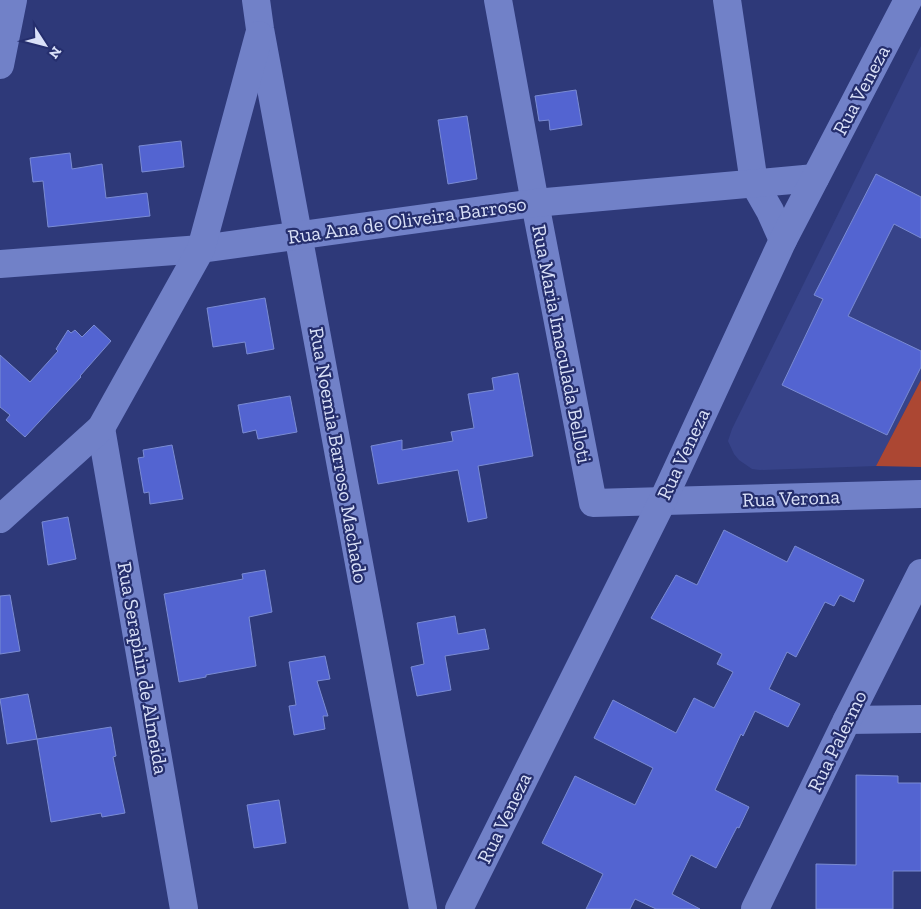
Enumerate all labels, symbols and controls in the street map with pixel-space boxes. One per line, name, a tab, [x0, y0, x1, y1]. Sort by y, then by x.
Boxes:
north arrow	[20, 20, 70, 70]
street label: Rua Veneza	[827, 41, 895, 139]
text: N	[45, 43, 65, 62]
street label: Rua Ana de Oliveira Barroso	[286, 191, 528, 249]
street label: Rua Maria Imaculada Belloti	[527, 223, 597, 466]
street label: Rua Noemia Barroso Machado	[305, 325, 373, 585]
street label: Rua Veneza	[651, 404, 715, 503]
street label: Rua Verona	[742, 484, 841, 512]
street label: Rua Seraphin de Almeida	[112, 560, 174, 776]
street label: Rua Palermo	[802, 687, 872, 795]
street label: Rua Veneza	[472, 768, 536, 867]

